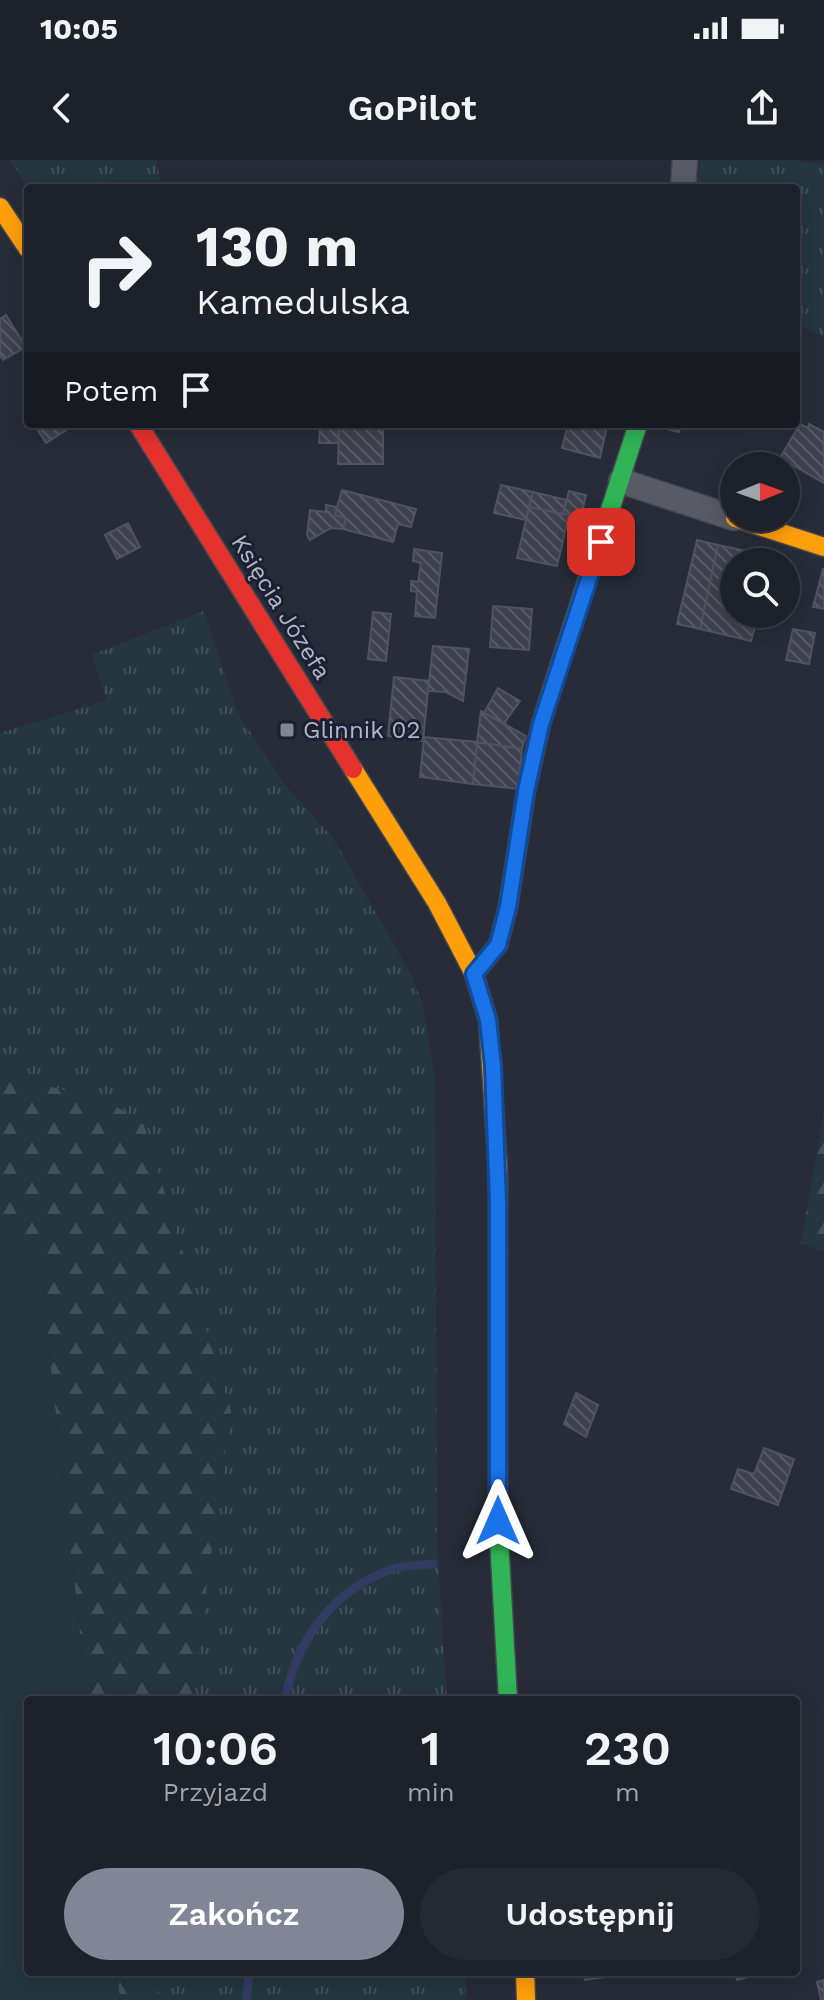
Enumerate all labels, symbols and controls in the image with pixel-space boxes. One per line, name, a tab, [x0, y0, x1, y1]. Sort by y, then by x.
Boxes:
text: 10:05	[40, 11, 118, 46]
icon: back	[40, 86, 84, 130]
icon: share	[740, 86, 784, 130]
text: GoPilot	[347, 87, 477, 129]
text: 130 m	[196, 214, 358, 280]
icon: right	[64, 216, 168, 320]
text: Kamedulska	[196, 281, 410, 323]
icon: arrive	[174, 368, 218, 412]
text: Potem	[64, 373, 158, 408]
north arrow	[720, 452, 800, 532]
map controls	[720, 452, 800, 628]
pin	[567, 508, 635, 576]
icon: arrive	[579, 520, 623, 564]
street label: Księcia Józefa	[225, 530, 337, 684]
button: search	[720, 548, 800, 628]
place label: Glinnik 02	[303, 716, 420, 744]
marker: Glinnik 02	[278, 721, 296, 739]
position arrow	[456, 1479, 540, 1563]
text: 10:06	[153, 1720, 278, 1777]
text: 1	[421, 1720, 441, 1777]
text: 230	[584, 1720, 671, 1777]
text: Przyjazd	[163, 1777, 268, 1807]
text: min	[407, 1777, 455, 1807]
text: m	[615, 1777, 640, 1807]
button: Zakończ	[64, 1868, 404, 1960]
button: Udostępnij	[420, 1868, 760, 1960]

